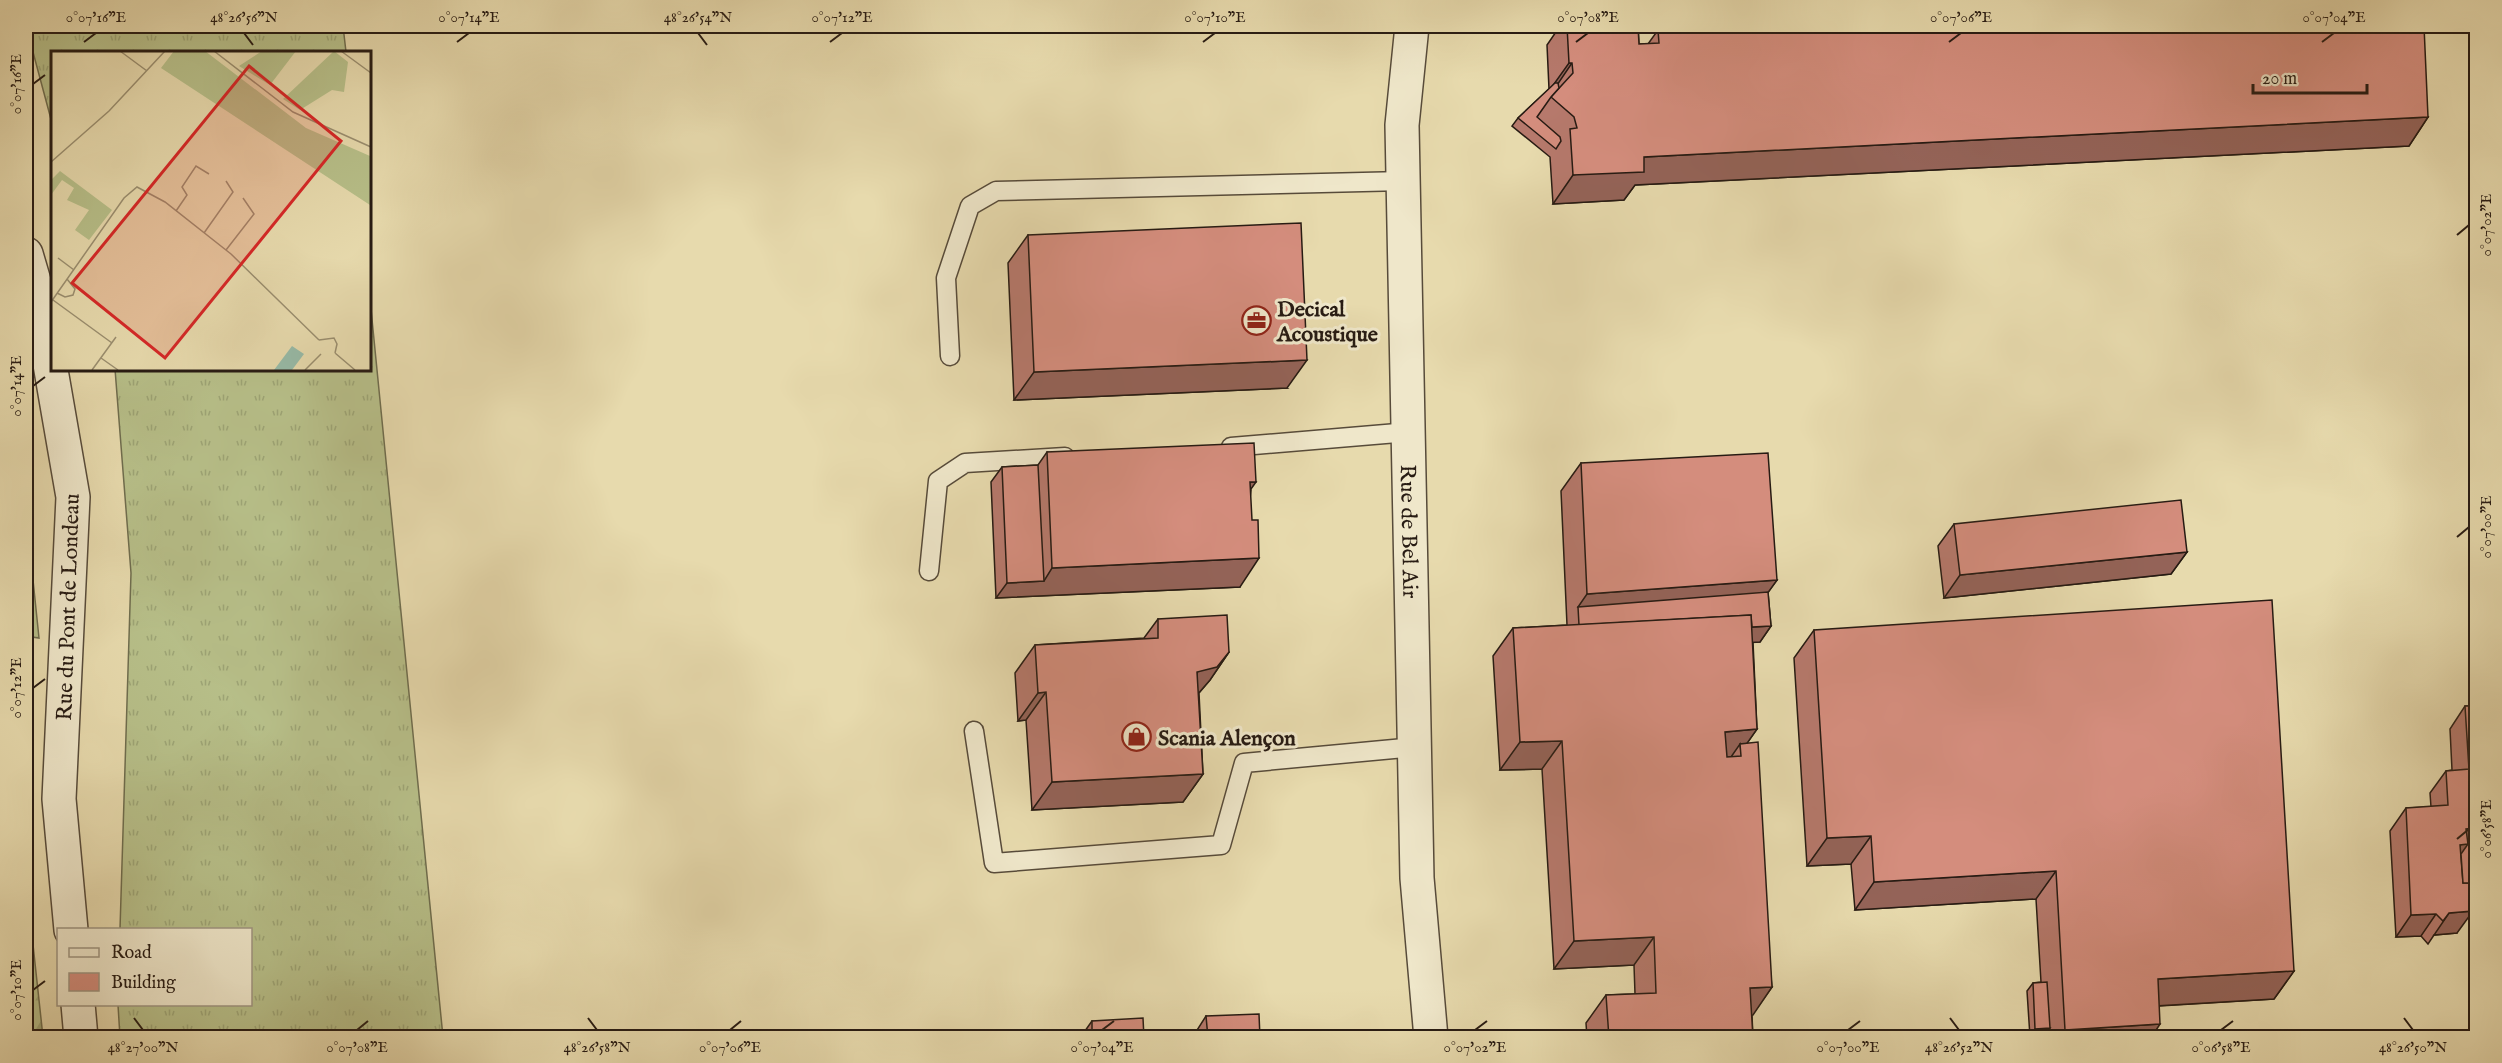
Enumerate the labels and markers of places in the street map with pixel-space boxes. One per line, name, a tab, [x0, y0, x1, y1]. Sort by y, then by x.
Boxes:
place label: Decical Acoustique	[1276, 296, 1378, 349]
office icon: Decical Acoustique	[1240, 305, 1272, 337]
shop icon: Scania Alençon	[1121, 721, 1153, 753]
place label: Scania Alençon	[1158, 725, 1296, 753]

